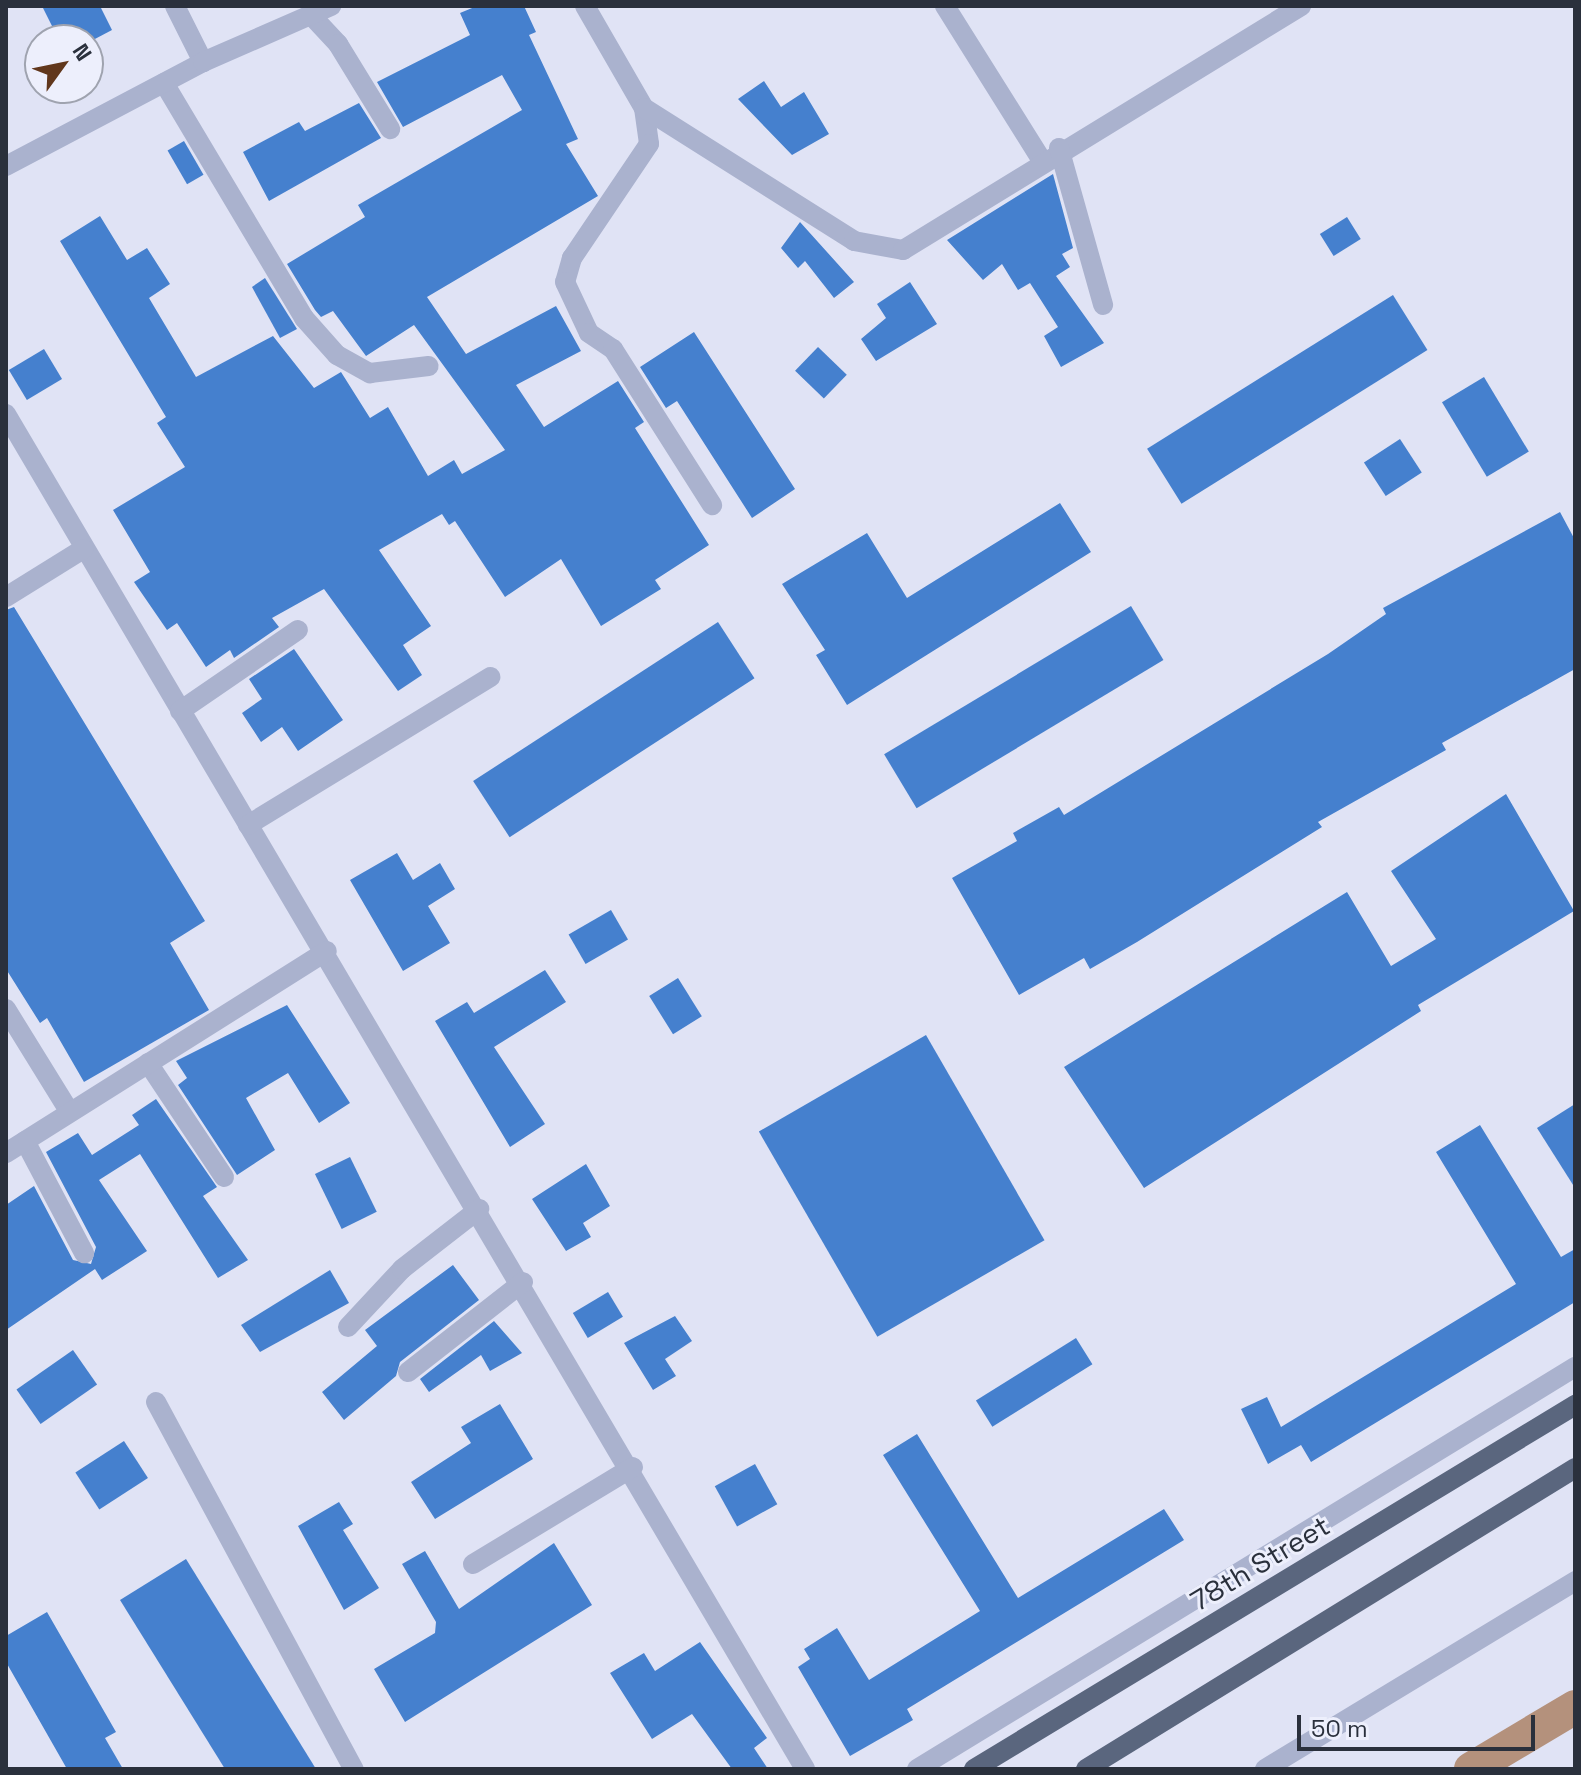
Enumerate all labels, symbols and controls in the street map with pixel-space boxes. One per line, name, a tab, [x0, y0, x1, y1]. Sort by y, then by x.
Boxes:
north arrow	[24, 24, 104, 104]
text: N	[67, 38, 98, 66]
street label: 78th Street	[1184, 1508, 1336, 1618]
scale bar	[1301, 1699, 1539, 1749]
text: 50 m	[1311, 1713, 1368, 1744]

